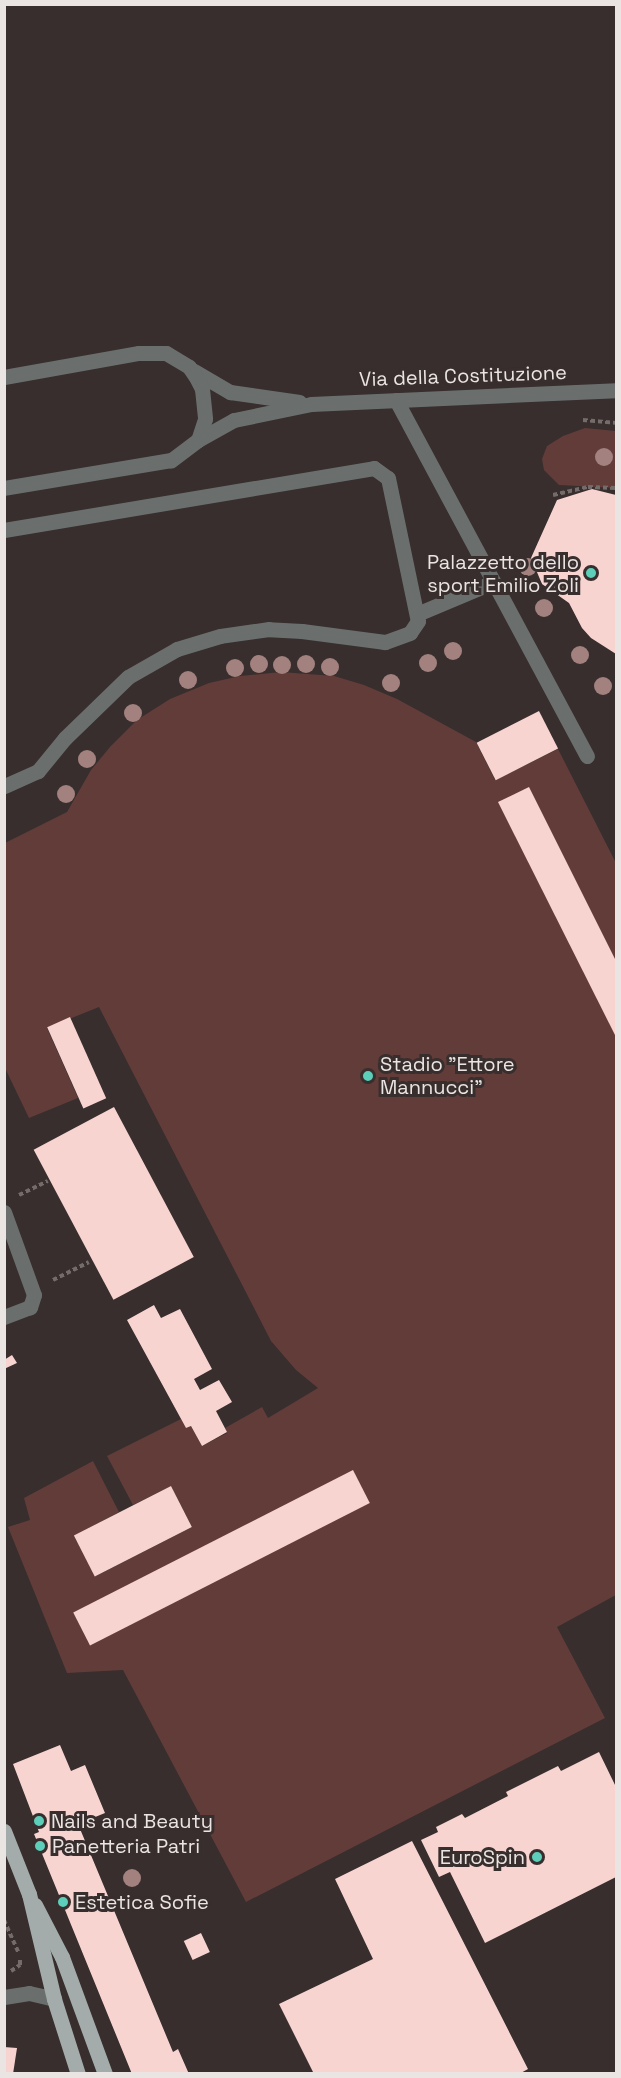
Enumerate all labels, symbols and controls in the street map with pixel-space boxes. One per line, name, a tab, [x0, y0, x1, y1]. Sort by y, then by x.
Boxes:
street label: Via della Costituzione	[359, 360, 567, 392]
place label: Palazzetto dello sport Emilio Zoli	[427, 550, 579, 597]
marker: Palazzetto dello sport Emilio Zoli	[584, 566, 598, 580]
place label: Stadio "Ettore Mannucci"	[380, 1052, 515, 1099]
marker: Stadio "Ettore Mannucci"	[361, 1069, 375, 1083]
place label: Nails and Beauty	[51, 1809, 213, 1833]
marker: Nails and Beauty	[32, 1814, 46, 1828]
place label: Panetteria Patri	[52, 1834, 200, 1858]
marker: Panetteria Patri	[33, 1839, 47, 1853]
place label: EuroSpin	[440, 1845, 525, 1869]
marker: EuroSpin	[530, 1850, 544, 1864]
place label: Estetica Sofie	[75, 1890, 209, 1914]
marker: Estetica Sofie	[56, 1895, 70, 1909]

